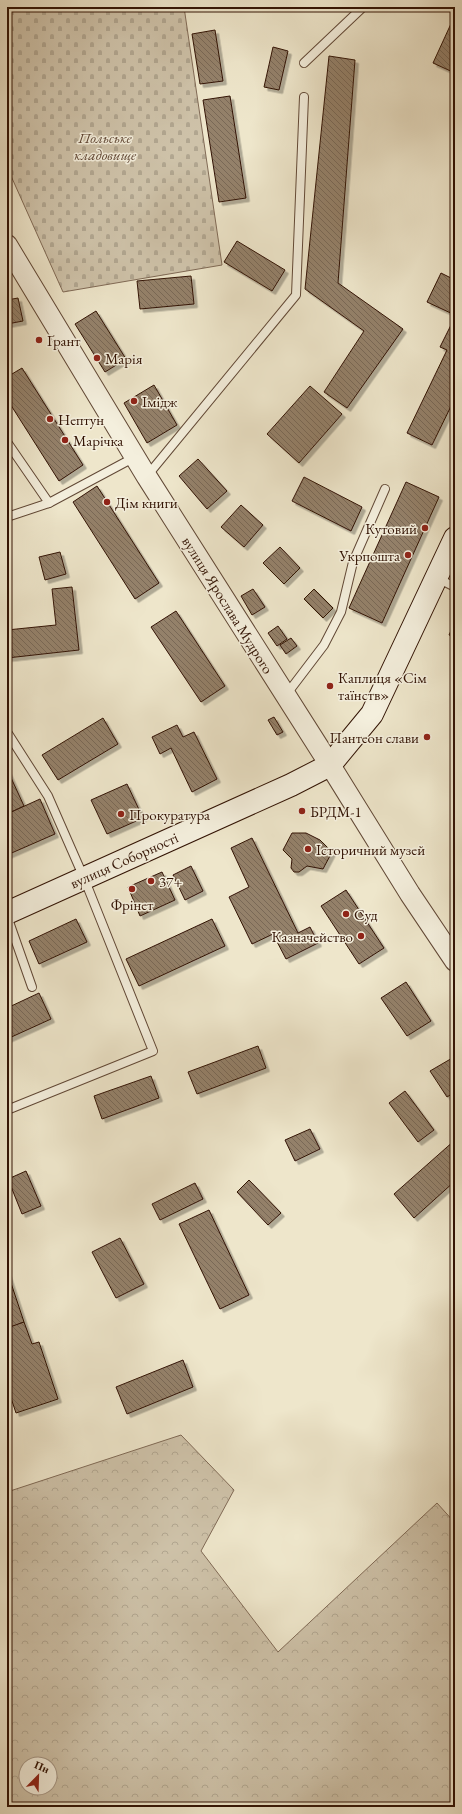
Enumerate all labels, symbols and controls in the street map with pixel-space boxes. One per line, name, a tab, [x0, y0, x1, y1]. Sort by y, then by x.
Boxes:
park label: Польське кладовище	[74, 128, 137, 164]
place label: Ґрант	[47, 331, 81, 350]
marker: Ґрант	[34, 335, 44, 345]
place label: Марія	[105, 349, 143, 368]
marker: Марія	[92, 353, 102, 363]
place label: Імідж	[142, 392, 178, 411]
marker: Імідж	[129, 396, 139, 406]
place label: Нептун	[58, 410, 104, 429]
marker: Нептун	[45, 414, 55, 424]
place label: Марічка	[73, 431, 123, 450]
marker: Марічка	[60, 435, 70, 445]
place label: Дім книги	[115, 493, 178, 512]
marker: Дім книги	[102, 497, 112, 507]
place label: Кутовий	[365, 519, 417, 538]
marker: Кутовий	[420, 523, 430, 533]
street label: вулиця Ярослава Мудрого	[178, 533, 278, 677]
place label: Укрпошта	[338, 546, 400, 565]
marker: Укрпошта	[403, 550, 413, 560]
place label: Каплиця «Сім таїнств»	[338, 668, 427, 704]
marker: Каплиця «Сім таїнств»	[325, 681, 335, 691]
place label: Пантеон слави	[329, 728, 419, 747]
marker: Пантеон слави	[422, 732, 432, 742]
place label: БРДМ-1	[310, 802, 362, 821]
place label: Прокуратура	[129, 805, 210, 824]
marker: БРДМ-1	[297, 806, 307, 816]
marker: Прокуратура	[116, 809, 126, 819]
street label: вулиця Соборності	[67, 828, 181, 892]
place label: Історичний музей	[316, 840, 425, 859]
marker: Історичний музей	[303, 844, 313, 854]
place label: 37+	[159, 872, 182, 891]
marker: 37+	[146, 876, 156, 886]
marker: Фрінет	[127, 884, 137, 894]
place label: Фрінет	[111, 895, 153, 914]
place label: Суд	[354, 905, 378, 924]
marker: Суд	[341, 909, 351, 919]
place label: Казначейство	[271, 927, 353, 946]
marker: Казначейство	[356, 931, 366, 941]
north arrow	[18, 1756, 58, 1796]
text: Пн	[32, 1757, 52, 1776]

